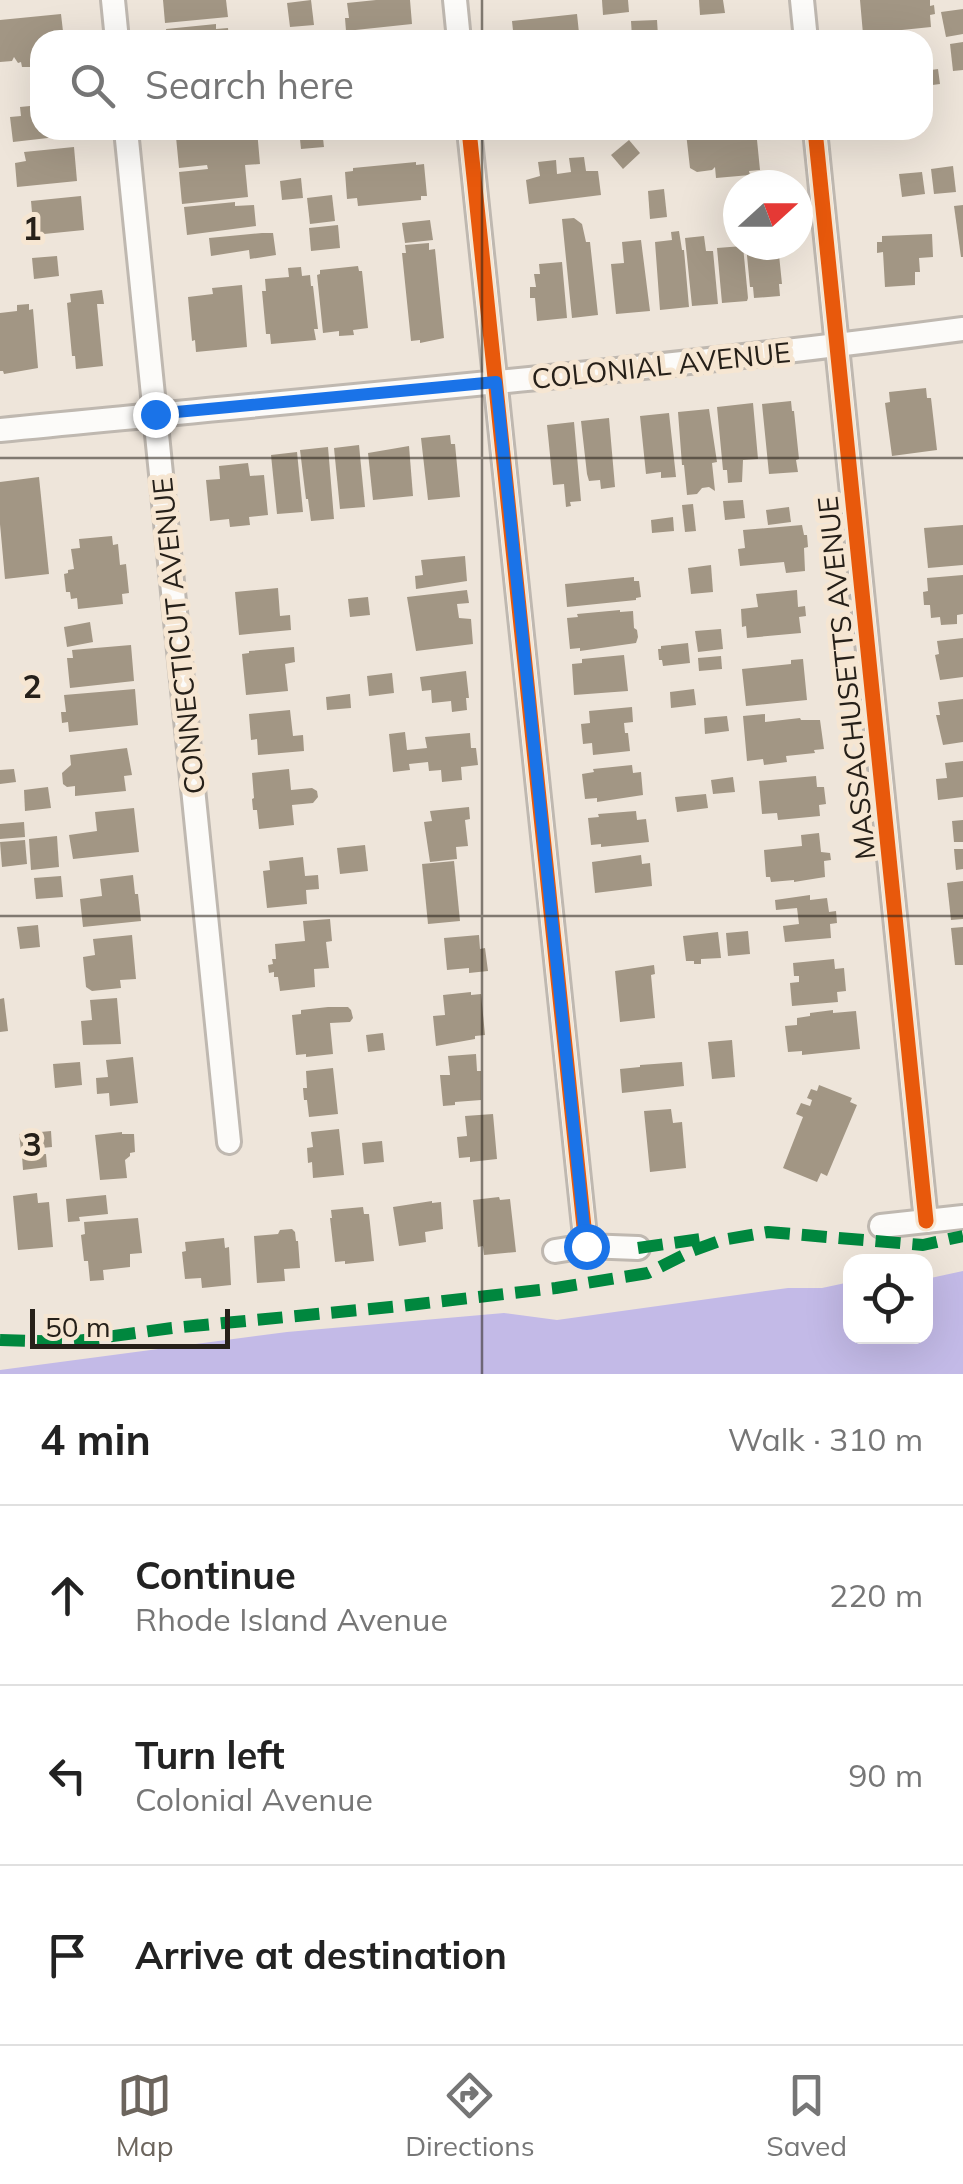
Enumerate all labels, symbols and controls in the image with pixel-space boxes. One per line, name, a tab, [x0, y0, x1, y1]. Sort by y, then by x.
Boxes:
search box	[30, 30, 933, 140]
icon: search	[65, 58, 120, 113]
text: Search here	[145, 61, 354, 109]
north arrow	[723, 170, 813, 260]
text: 1	[22, 208, 42, 248]
street label: COLONIAL AVENUE	[530, 334, 792, 396]
route end	[133, 392, 179, 438]
street label: CONNECTICUT AVENUE	[144, 476, 212, 796]
street label: MASSACHUSETTS AVENUE	[810, 495, 882, 861]
text: 2	[22, 666, 42, 706]
text: 3	[22, 1124, 42, 1164]
route start	[564, 1224, 610, 1270]
map controls	[843, 1254, 933, 1344]
button: locate	[843, 1254, 933, 1344]
scale bar	[30, 1304, 230, 1348]
text: 50 m	[45, 1309, 111, 1344]
text: 4 min	[40, 1413, 151, 1466]
text: Walk · 310 m	[728, 1419, 923, 1459]
text: Continue	[135, 1551, 296, 1599]
icon: ahead	[40, 1568, 95, 1623]
text: 220 m	[829, 1575, 923, 1615]
text: Rhode Island Avenue	[135, 1599, 448, 1639]
text: Turn left	[135, 1731, 285, 1779]
icon: left	[40, 1748, 95, 1803]
text: 90 m	[848, 1755, 923, 1795]
text: Colonial Avenue	[135, 1779, 373, 1819]
icon: arrive	[40, 1928, 95, 1983]
text: Arrive at destination	[135, 1931, 507, 1979]
tab: Map	[116, 2068, 173, 2163]
tab: Directions	[405, 2068, 535, 2163]
tab: Saved	[766, 2068, 847, 2163]

